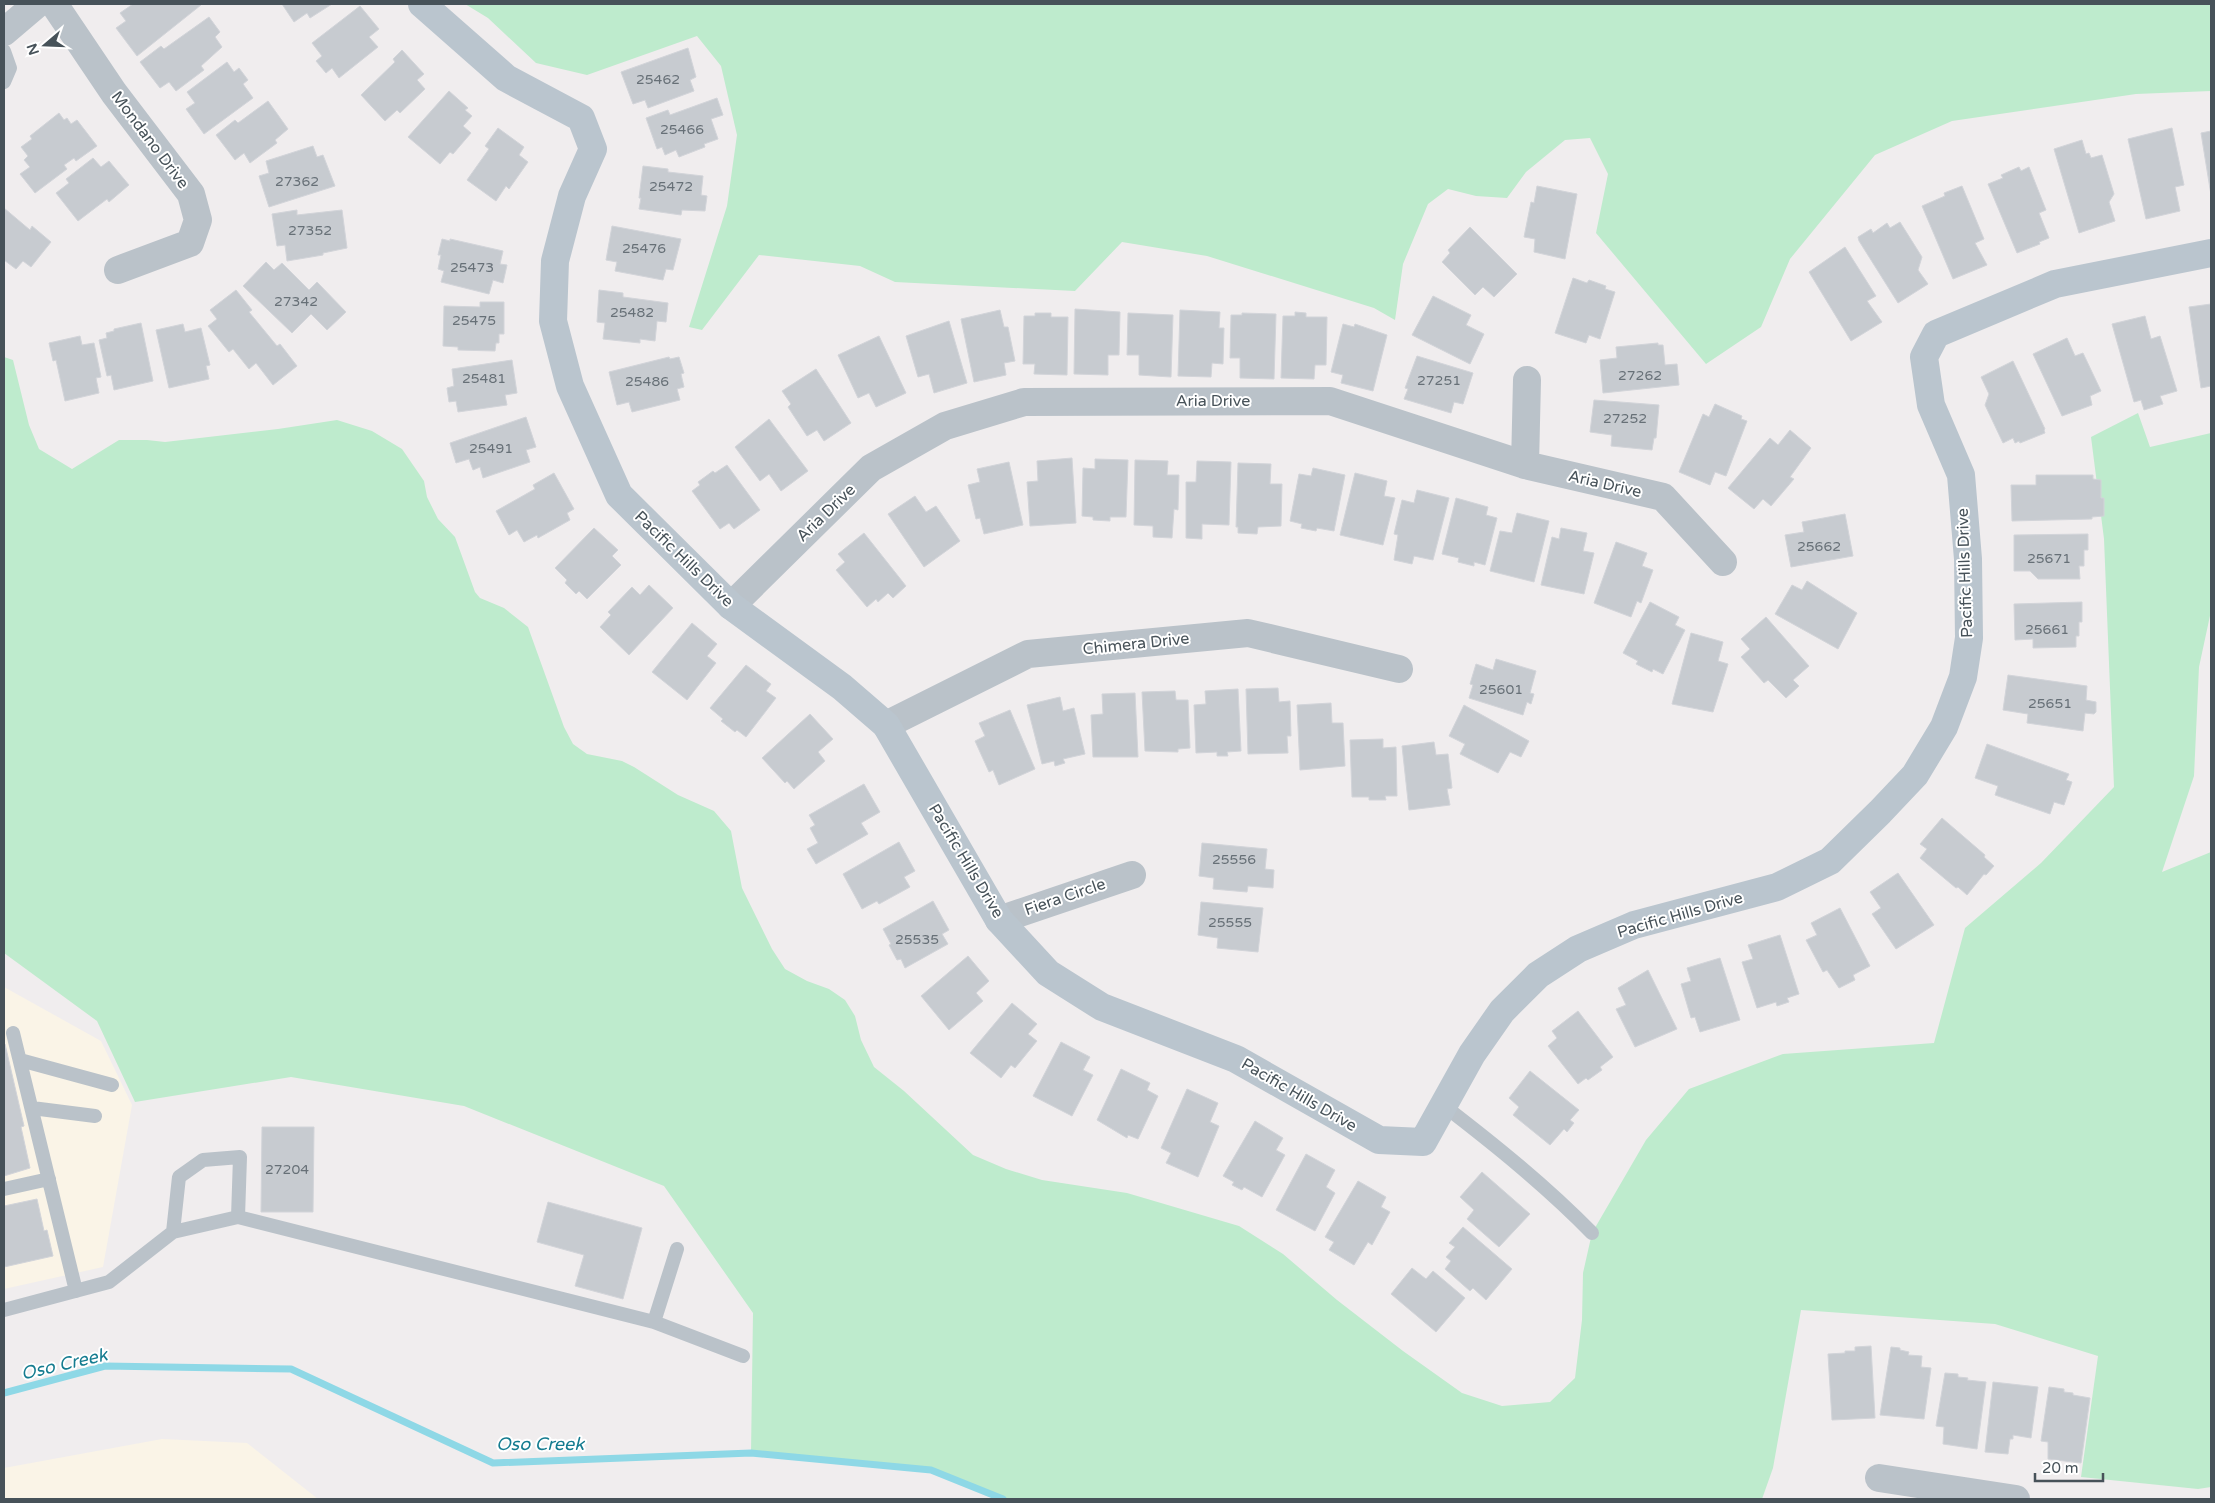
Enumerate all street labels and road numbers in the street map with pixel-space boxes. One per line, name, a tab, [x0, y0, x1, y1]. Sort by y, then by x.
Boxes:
street label: Mondano Drive	[107, 87, 193, 193]
street label: Aria Drive	[1176, 391, 1250, 411]
street label: Aria Drive	[1566, 466, 1644, 502]
street label: Aria Drive	[792, 480, 860, 546]
street label: Pacific Hills Drive	[630, 507, 738, 611]
street label: Pacific Hills Drive	[1953, 508, 1977, 638]
street label: Chimera Drive	[1082, 628, 1190, 660]
street label: Pacific Hills Drive	[924, 800, 1008, 922]
street label: Fiera Circle	[1022, 874, 1108, 920]
street label: Pacific Hills Drive	[1615, 887, 1745, 943]
street label: Pacific Hills Drive	[1238, 1054, 1360, 1136]

